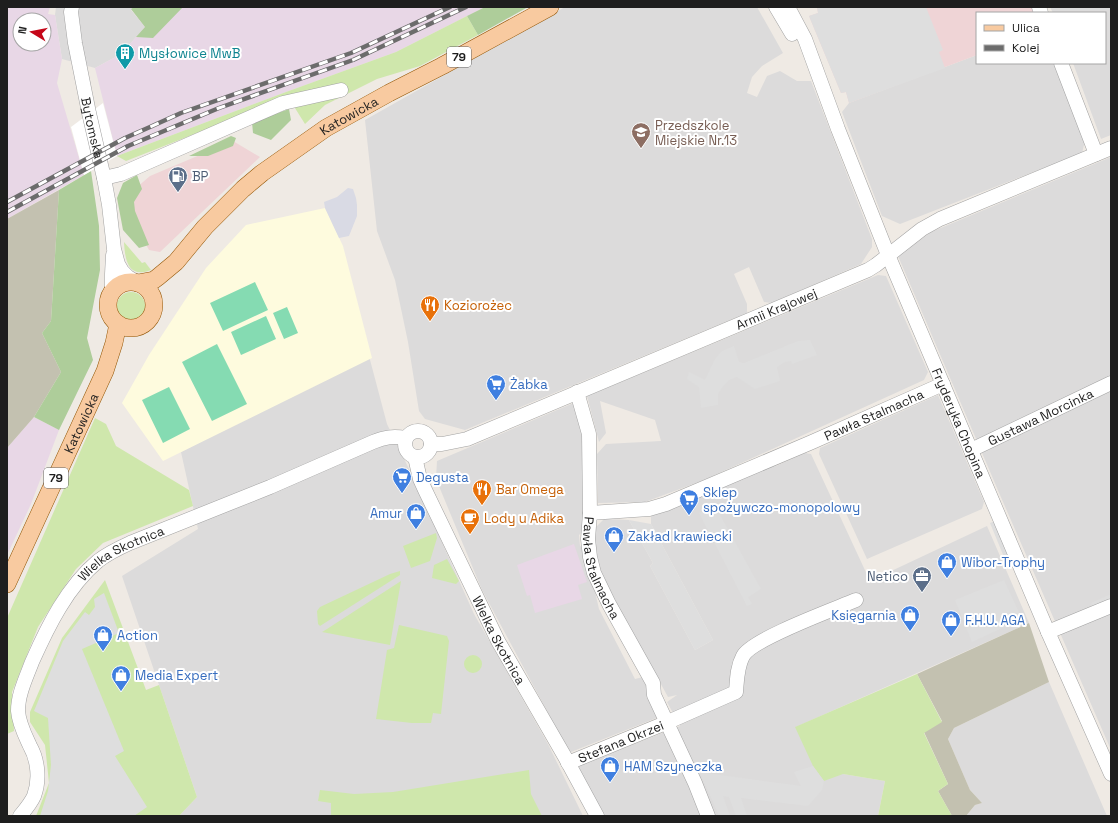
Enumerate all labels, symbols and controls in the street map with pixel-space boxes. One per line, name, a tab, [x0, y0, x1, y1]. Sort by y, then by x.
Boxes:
north arrow	[12, 12, 52, 52]
legend	[976, 12, 1106, 64]
text: Ulica	[1012, 20, 1040, 36]
text: N	[15, 25, 30, 35]
text: Kolej	[1012, 40, 1040, 56]
building icon: Mysłowice MwB	[114, 42, 136, 70]
place label: Mysłowice MwB	[139, 45, 240, 62]
road number: 79	[447, 47, 471, 67]
street label: Katowicka	[316, 92, 381, 139]
street label: Bytomska	[78, 96, 108, 161]
place label: Przedszkole Miejskie Nr.13	[655, 117, 737, 149]
school or university icon: Przedszkole Miejskie Nr.13	[630, 121, 652, 149]
fuel station icon: BP	[167, 165, 189, 193]
place label: BP	[192, 168, 209, 185]
street label: Armii Krajowej	[733, 284, 819, 333]
restaurant icon: Koziorożec	[419, 294, 441, 322]
place label: Koziorożec	[444, 297, 512, 314]
street label: Fryderyka Chopina	[928, 365, 990, 481]
supermarket icon: Żabka	[485, 373, 507, 401]
place label: Żabka	[510, 376, 548, 393]
street label: Gustawa Morcinka	[985, 384, 1096, 449]
street label: Pawła Stalmacha	[821, 385, 927, 444]
street label: Katowicka	[60, 390, 102, 456]
supermarket icon: Degusta	[391, 466, 413, 494]
road number: 79	[44, 468, 68, 488]
place label: Degusta	[416, 469, 469, 486]
restaurant icon: Bar Omega	[471, 478, 493, 506]
place label: Bar Omega	[496, 481, 564, 498]
place label: Sklep spożywczo-monopolowy	[703, 484, 860, 516]
supermarket icon: Sklep spożywczo-monopolowy	[678, 488, 700, 516]
shop icon: Amur	[405, 502, 427, 530]
place label: Amur	[370, 505, 402, 522]
cafe icon: Lody u Adika	[459, 507, 481, 535]
place label: Lody u Adika	[484, 510, 564, 527]
street label: Pawła Stalmacha	[579, 516, 624, 622]
street label: Wielka Skotnica	[74, 522, 167, 584]
shop icon: Zakład krawiecki	[603, 525, 625, 553]
place label: Zakład krawiecki	[628, 528, 732, 545]
shop icon: Wibor-Trophy	[936, 551, 958, 579]
place label: Wibor-Trophy	[961, 554, 1045, 571]
office icon: Netico	[911, 565, 933, 593]
place label: Netico	[867, 568, 908, 585]
street label: Wielka Skotnica	[469, 593, 530, 688]
shop icon: Księgarnia	[899, 604, 921, 632]
place label: Księgarnia	[831, 607, 897, 624]
shop icon: F.H.U. AGA	[940, 609, 962, 637]
place label: F.H.U. AGA	[965, 612, 1025, 629]
shop icon: Action	[92, 624, 114, 652]
place label: Action	[117, 627, 158, 644]
shop icon: Media Expert	[110, 664, 132, 692]
place label: Media Expert	[135, 667, 218, 684]
street label: Stefana Okrzei	[575, 716, 666, 767]
shop icon: HAM Szyneczka	[599, 755, 621, 783]
place label: HAM Szyneczka	[624, 758, 723, 775]

